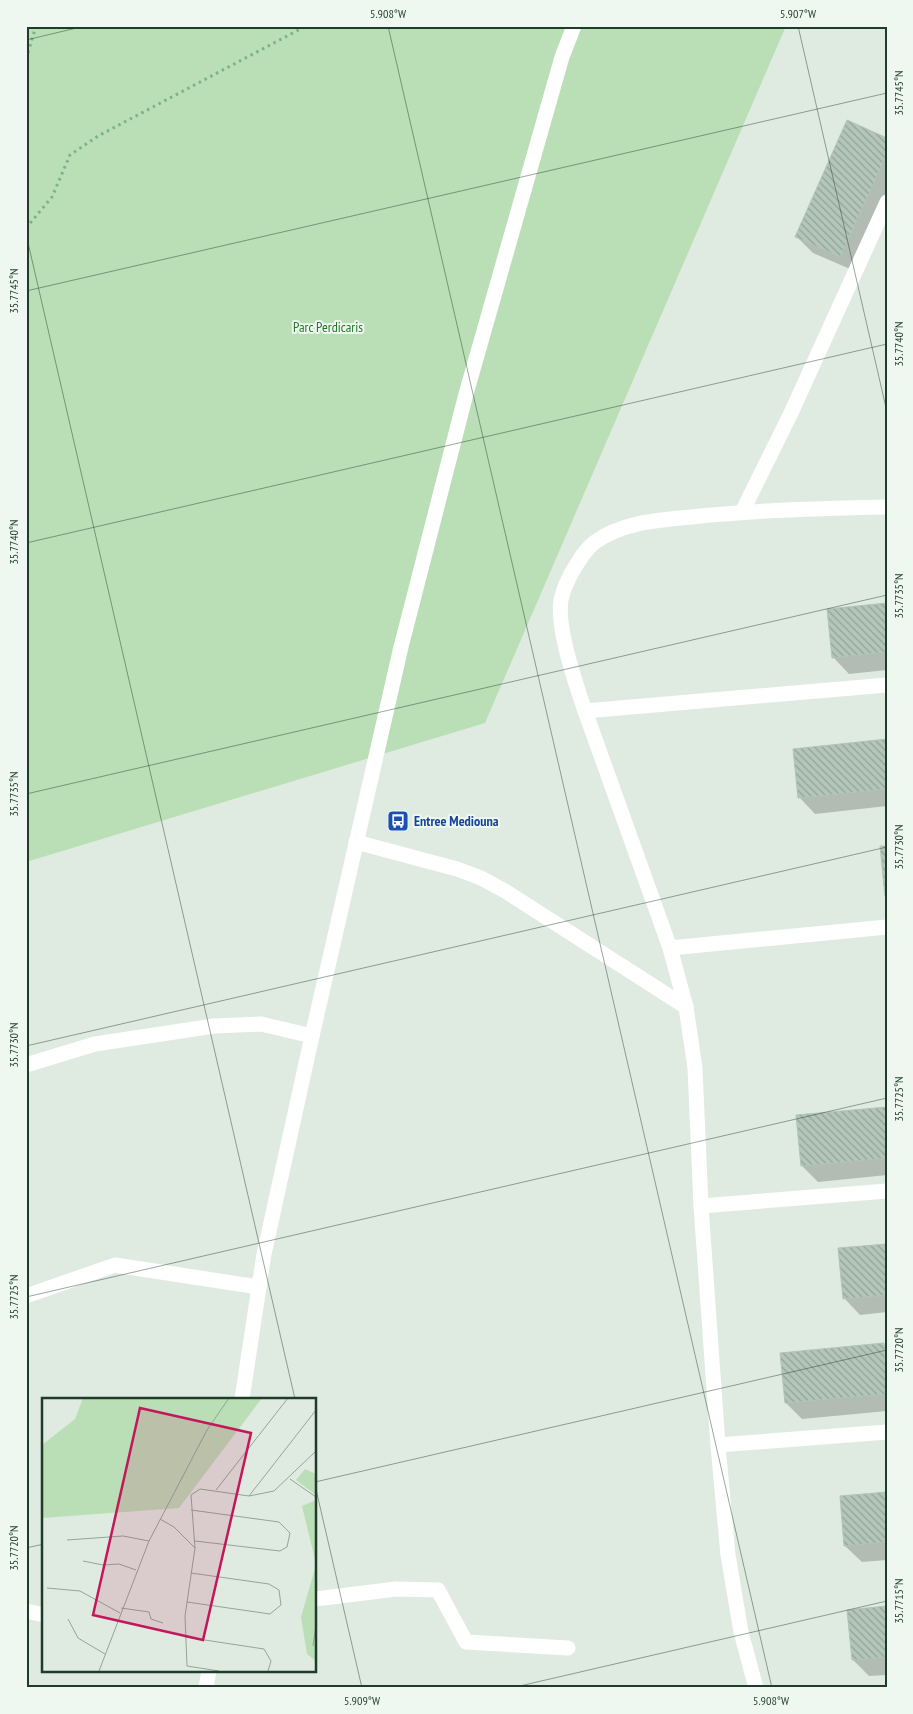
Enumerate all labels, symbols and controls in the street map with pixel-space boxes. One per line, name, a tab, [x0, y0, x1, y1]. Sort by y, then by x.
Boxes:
text: 5.908°W	[370, 6, 406, 21]
text: 5.907°W	[780, 6, 816, 21]
text: 35.7745°N	[891, 70, 906, 116]
text: 35.7745°N	[6, 268, 21, 314]
park label: Parc Perdicaris	[293, 318, 363, 336]
text: 35.7740°N	[891, 321, 906, 367]
text: 35.7740°N	[6, 519, 21, 565]
text: 35.7735°N	[891, 573, 906, 619]
text: 35.7735°N	[6, 771, 21, 817]
bus stop icon: Entree Mediouna	[386, 809, 410, 833]
place label: Entree Mediouna	[414, 812, 499, 830]
text: 35.7730°N	[891, 824, 906, 870]
text: 35.7730°N	[6, 1022, 21, 1068]
text: 35.7725°N	[891, 1076, 906, 1122]
text: 35.7725°N	[6, 1274, 21, 1320]
text: 35.7720°N	[891, 1327, 906, 1373]
inset map	[42, 1398, 316, 1672]
text: 35.7720°N	[6, 1525, 21, 1571]
text: 35.7715°N	[891, 1578, 906, 1624]
text: 5.909°W	[344, 1693, 380, 1708]
text: 5.908°W	[753, 1693, 789, 1708]

